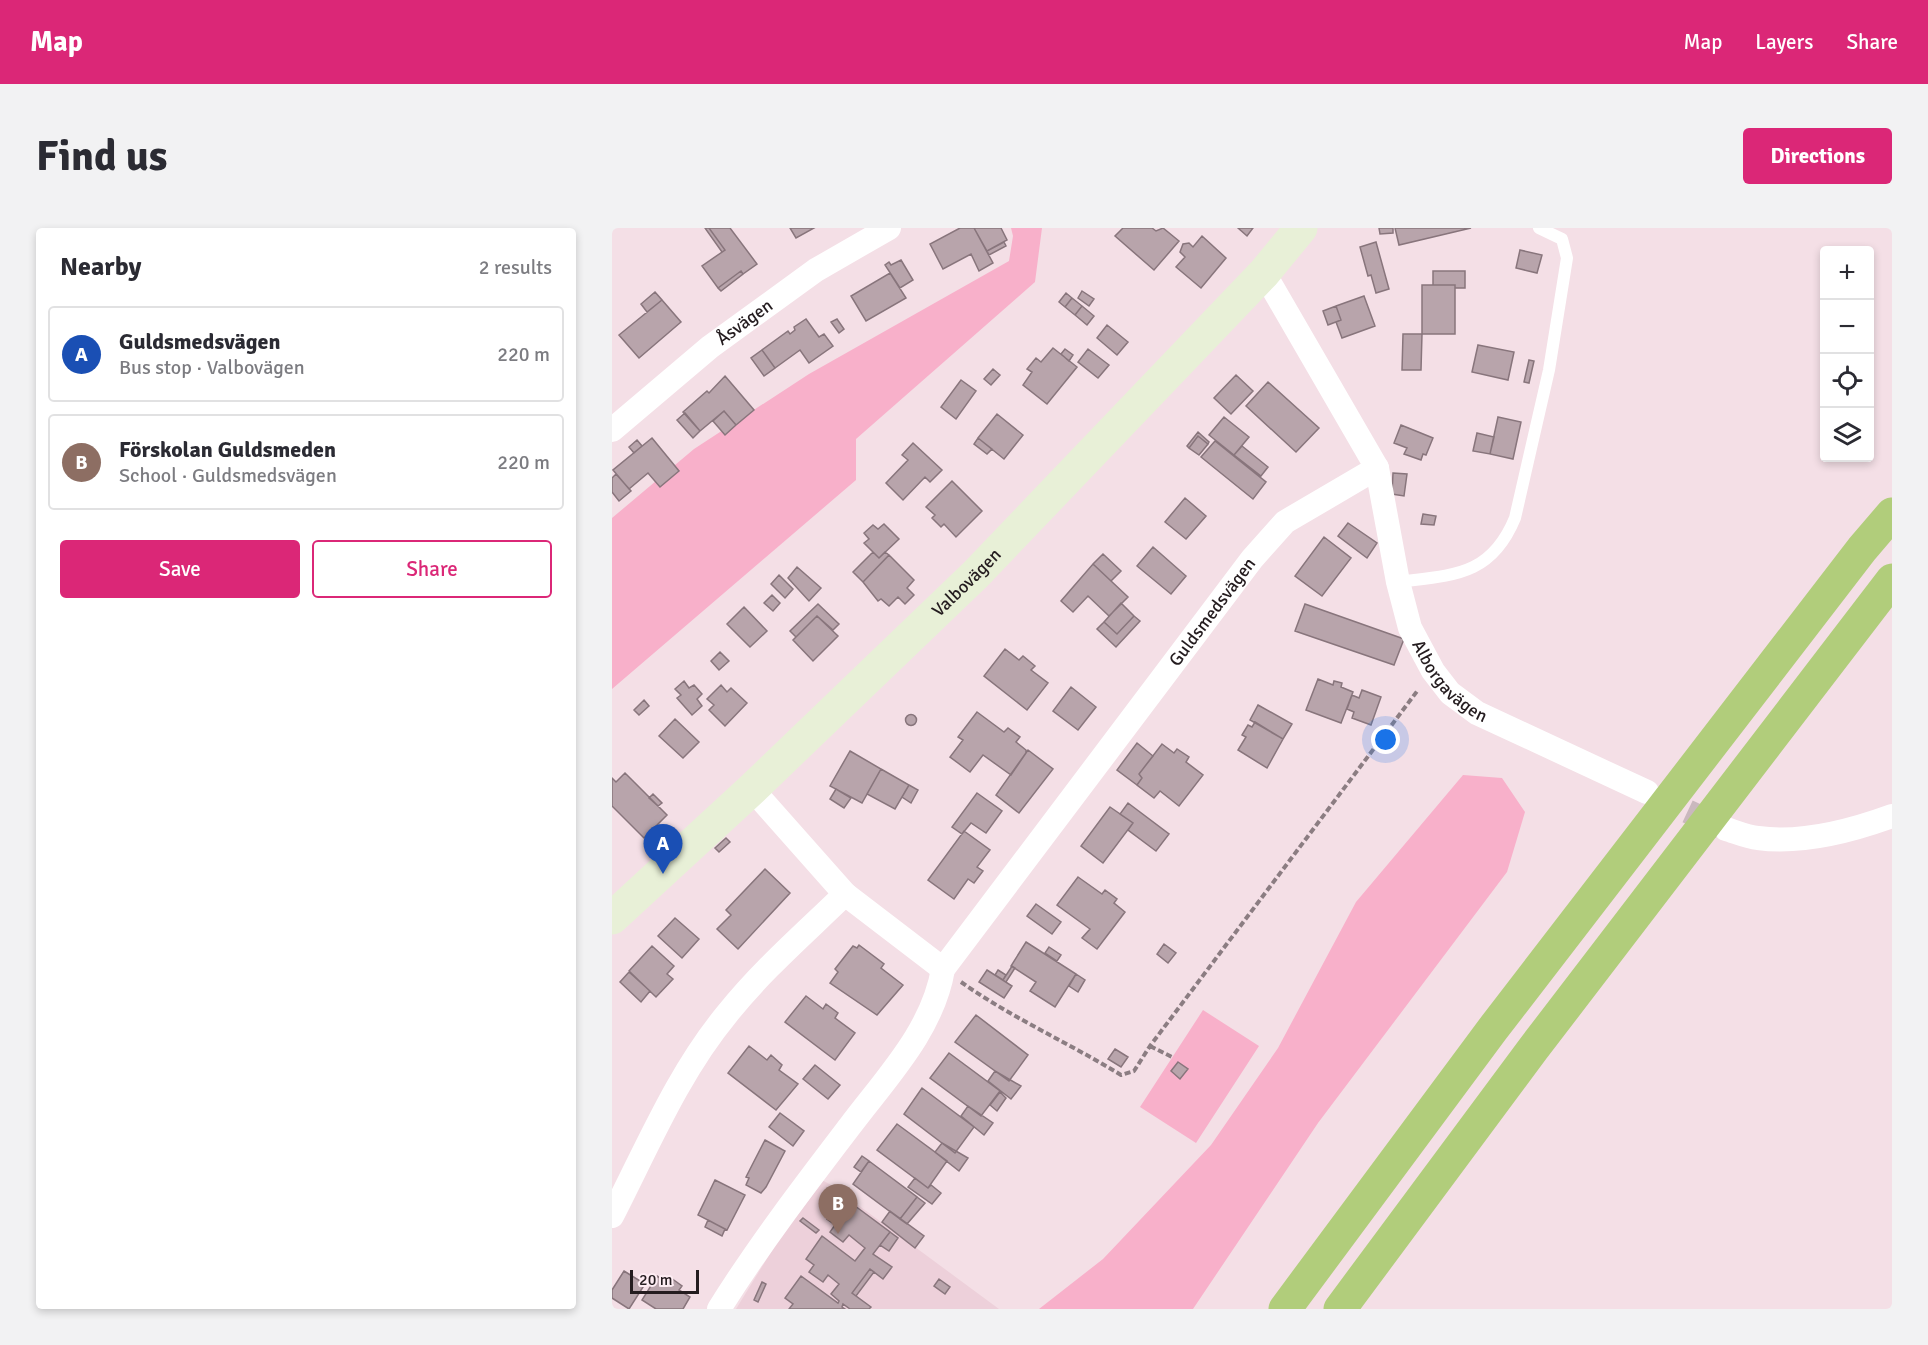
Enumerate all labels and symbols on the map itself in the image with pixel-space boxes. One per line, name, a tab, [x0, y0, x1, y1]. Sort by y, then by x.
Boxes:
street label: Åsvägen	[712, 294, 777, 350]
street label: Valbovägen	[927, 544, 1006, 621]
street label: Guldsmedsvägen	[1164, 553, 1260, 670]
street label: Alborgavägen	[1407, 636, 1491, 727]
your location	[1371, 725, 1400, 754]
pin: A	[644, 824, 682, 874]
pin: B	[818, 1184, 858, 1234]
scale bar	[630, 1267, 699, 1294]

